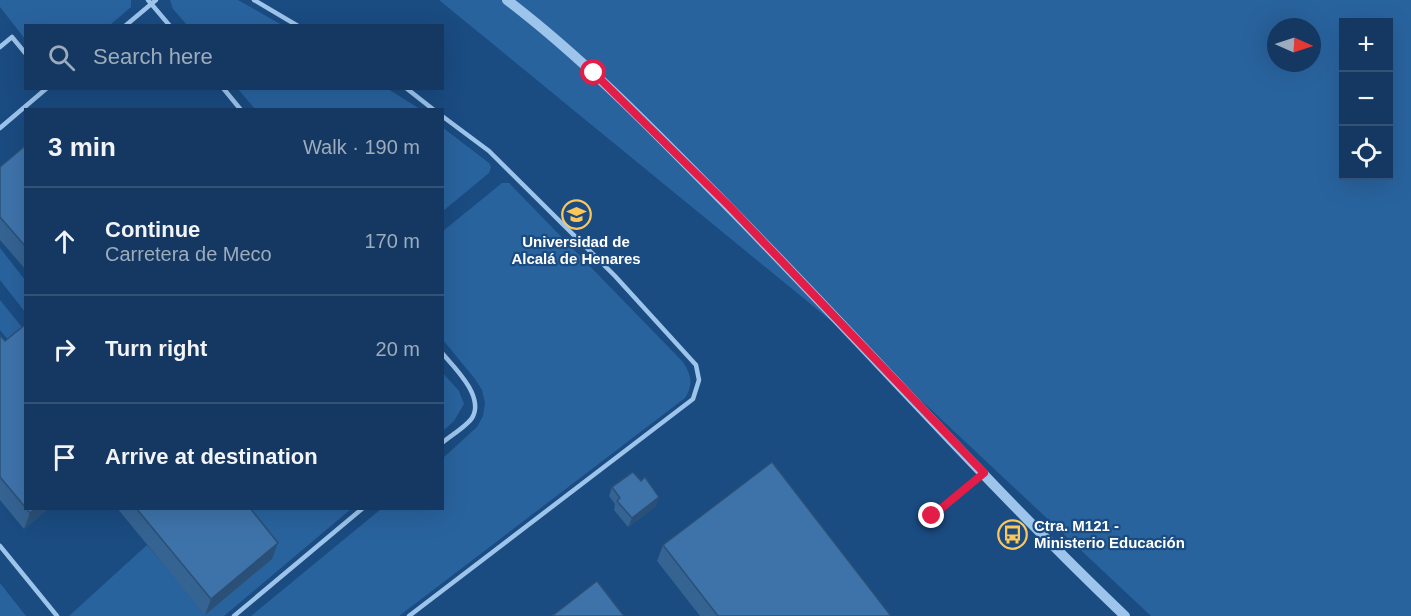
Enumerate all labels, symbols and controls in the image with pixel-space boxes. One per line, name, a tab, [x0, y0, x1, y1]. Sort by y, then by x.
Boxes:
north arrow	[1267, 18, 1321, 72]
map controls	[1339, 18, 1393, 180]
button: +	[1339, 18, 1393, 72]
search box	[24, 24, 444, 90]
icon: search	[45, 41, 78, 74]
text: Search here	[93, 44, 213, 69]
route start	[580, 59, 606, 85]
button: −	[1339, 72, 1393, 126]
button: locate	[1339, 126, 1393, 180]
text: 3 min	[48, 132, 116, 162]
text: Walk · 190 m	[303, 136, 420, 158]
school or university icon: Universidad de Alcalá de Henares	[560, 199, 592, 231]
text: Continue	[105, 217, 200, 242]
icon: ahead	[48, 225, 81, 258]
text: 170 m	[364, 230, 420, 252]
place label: Universidad de Alcalá de Henares	[511, 233, 641, 267]
text: Carretera de Meco	[105, 243, 272, 265]
icon: right	[48, 333, 81, 366]
text: Turn right	[105, 336, 207, 361]
text: 20 m	[376, 338, 420, 360]
icon: arrive	[48, 441, 81, 474]
text: Arrive at destination	[105, 444, 318, 469]
route end	[918, 502, 944, 528]
place label: Ctra. M121 - Ministerio Educación	[1034, 517, 1185, 551]
bus stop icon: Ctra. M121 - Ministerio Educación	[997, 519, 1029, 551]

